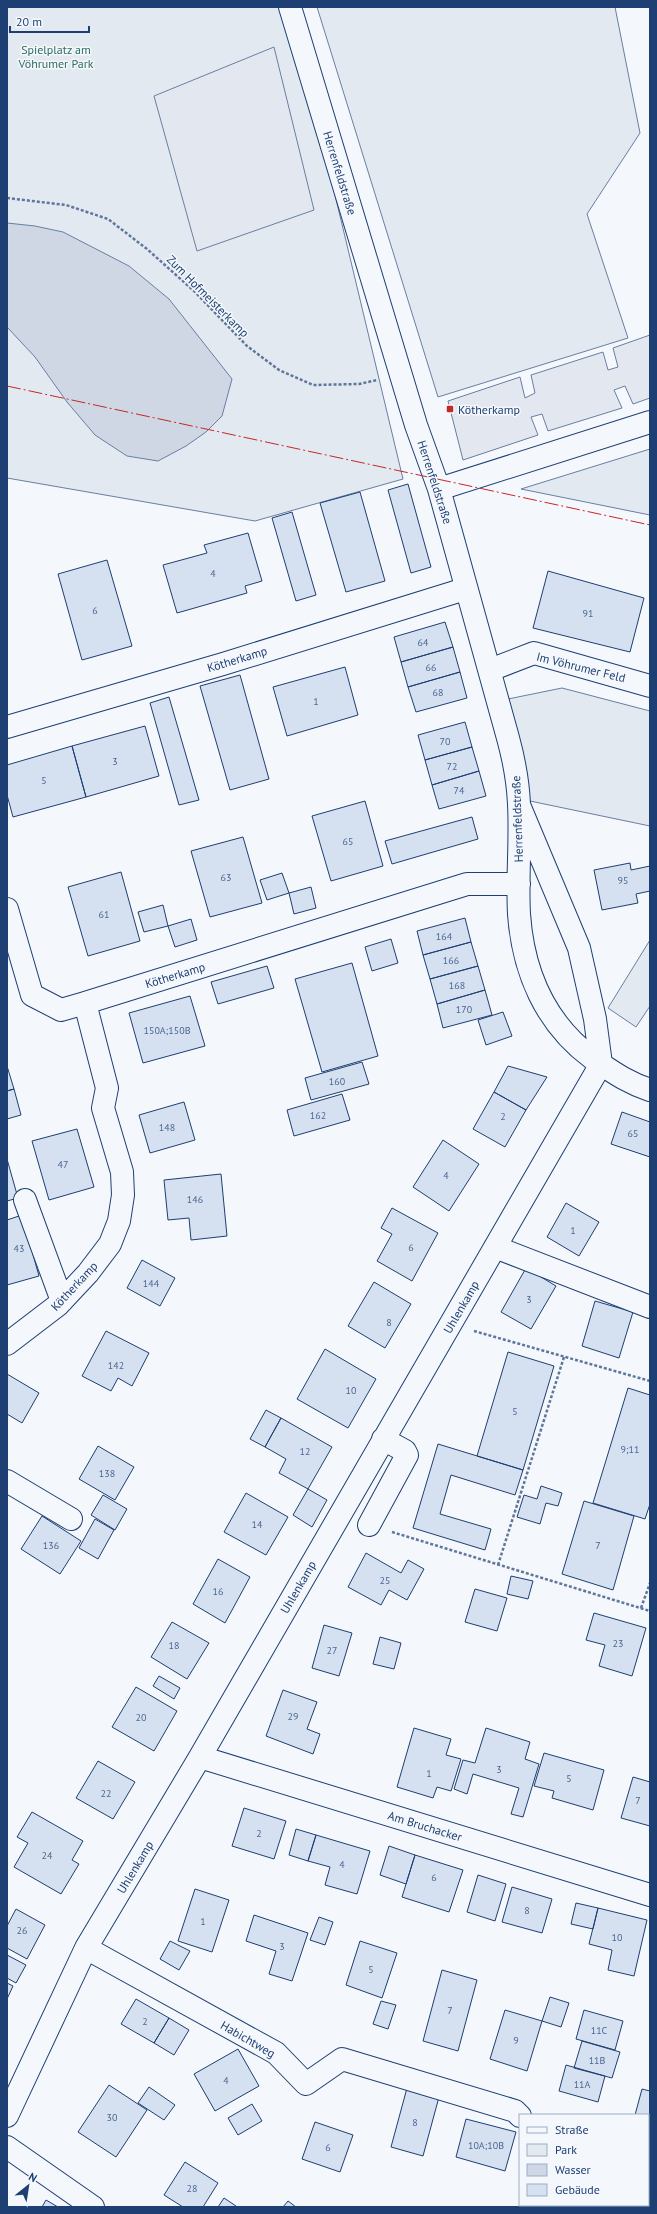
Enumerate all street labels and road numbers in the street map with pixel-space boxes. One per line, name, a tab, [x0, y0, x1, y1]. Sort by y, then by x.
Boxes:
street label: Herrenfeldstraße	[320, 129, 360, 217]
street label: Zum Hofmeisterkamp	[164, 252, 252, 340]
street label: Herrenfeldstraße	[414, 438, 456, 526]
street label: Kötherkamp	[205, 643, 269, 675]
street label: Im Vöhrumer Feld	[535, 649, 627, 685]
street label: Herrenfeldstraße	[508, 775, 526, 863]
street label: Kötherkamp	[143, 959, 207, 991]
street label: Kötherkamp	[47, 1258, 101, 1314]
street label: Uhlenkamp	[440, 1278, 482, 1336]
street label: Uhlenkamp	[277, 1558, 319, 1616]
street label: Am Bruchacker	[386, 1808, 464, 1844]
street label: Uhlenkamp	[114, 1838, 156, 1896]
street label: Habichtweg	[218, 2017, 278, 2061]

